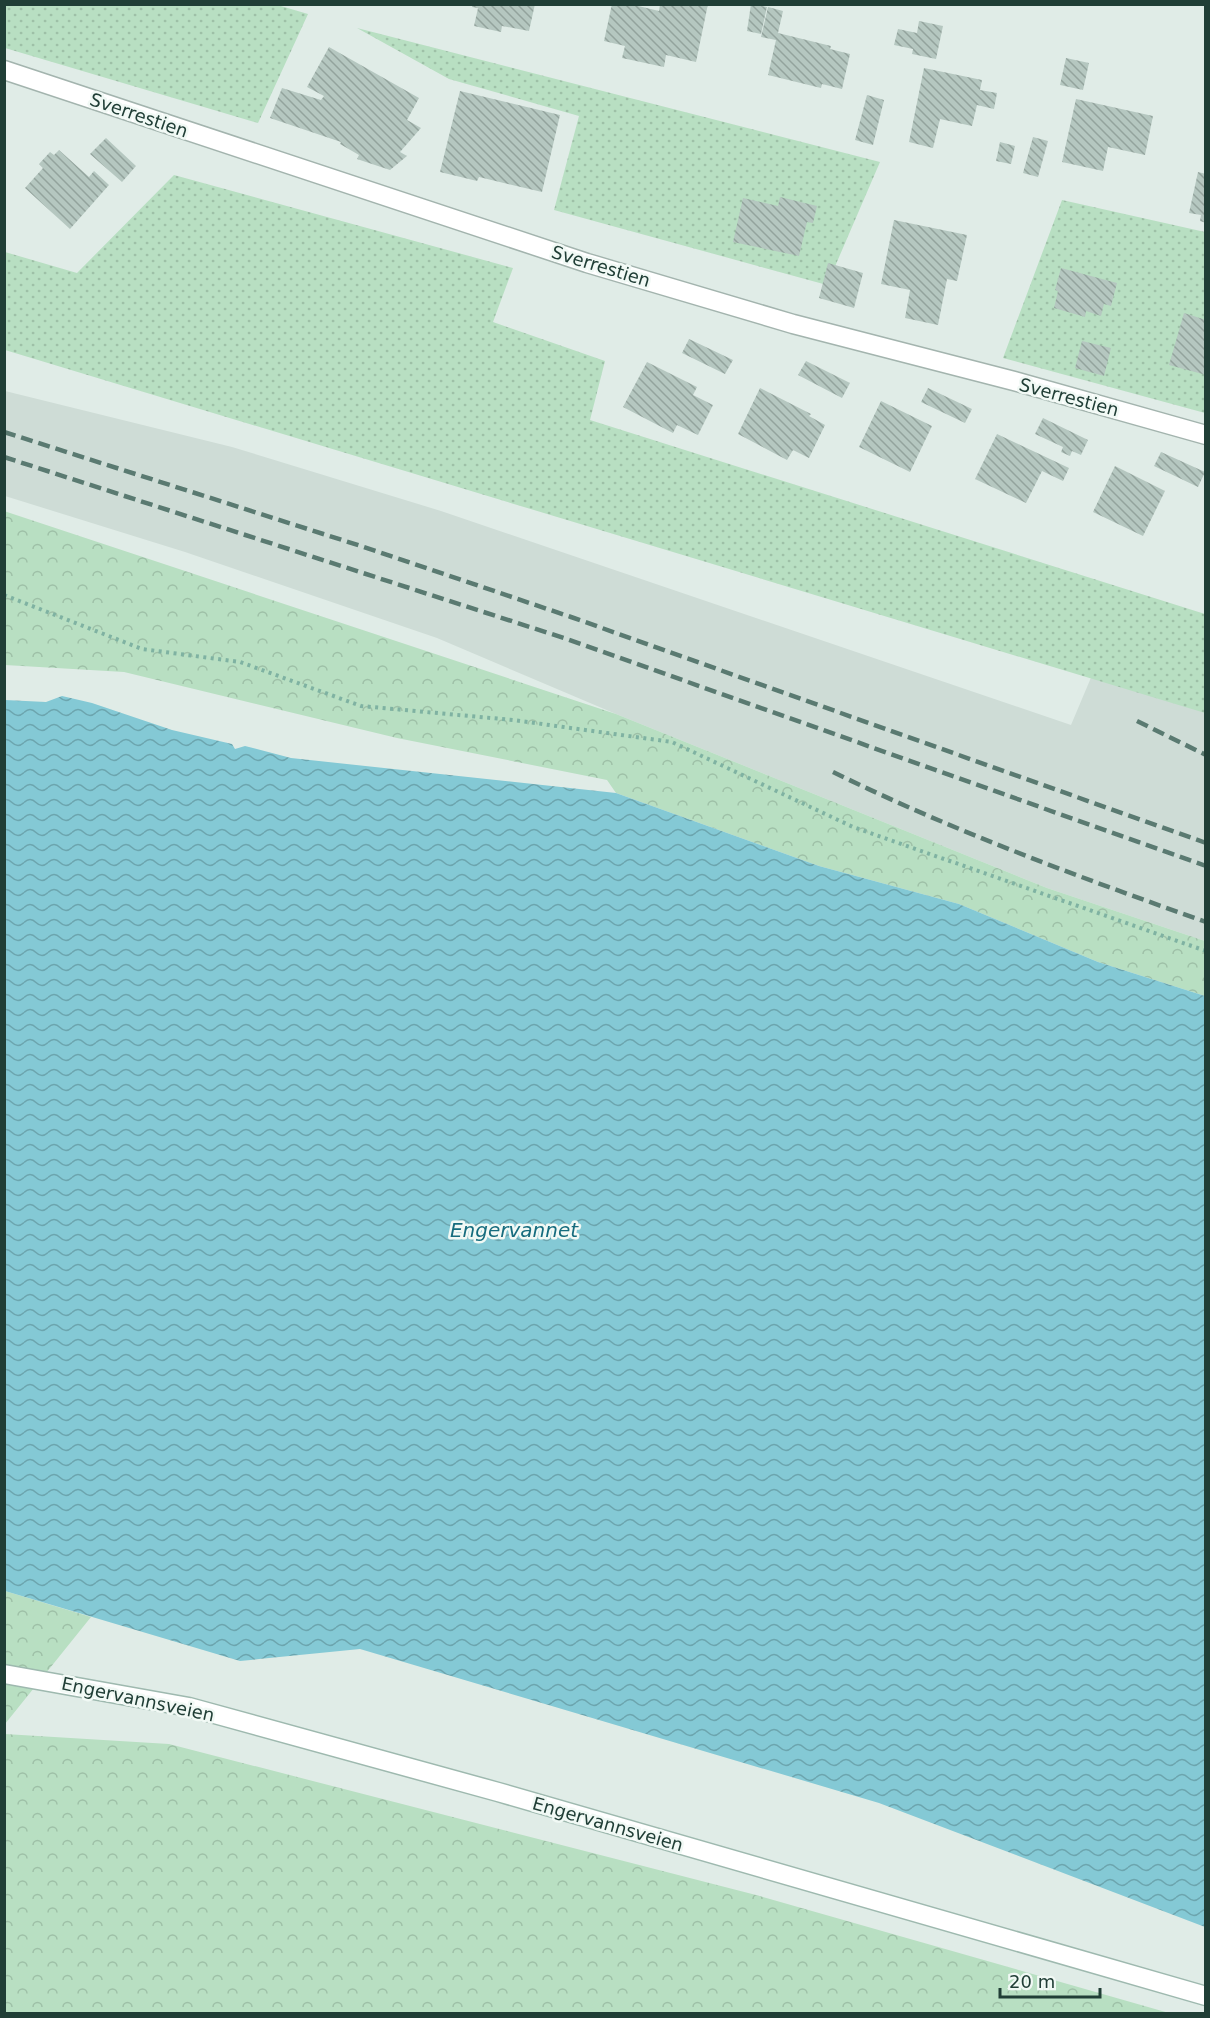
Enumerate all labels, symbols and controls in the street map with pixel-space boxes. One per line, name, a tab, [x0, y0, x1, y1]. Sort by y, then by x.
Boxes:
street label: Sverrestien	[87, 88, 191, 142]
street label: Sverrestien	[549, 241, 653, 291]
street label: Sverrestien	[1017, 374, 1121, 420]
water label: Engervannet	[450, 1218, 579, 1242]
street label: Engervannsveien	[60, 1673, 216, 1725]
street label: Engervannsveien	[530, 1792, 686, 1856]
scale bar	[1000, 1961, 1100, 1999]
text: 20 m	[1009, 1971, 1055, 1992]

